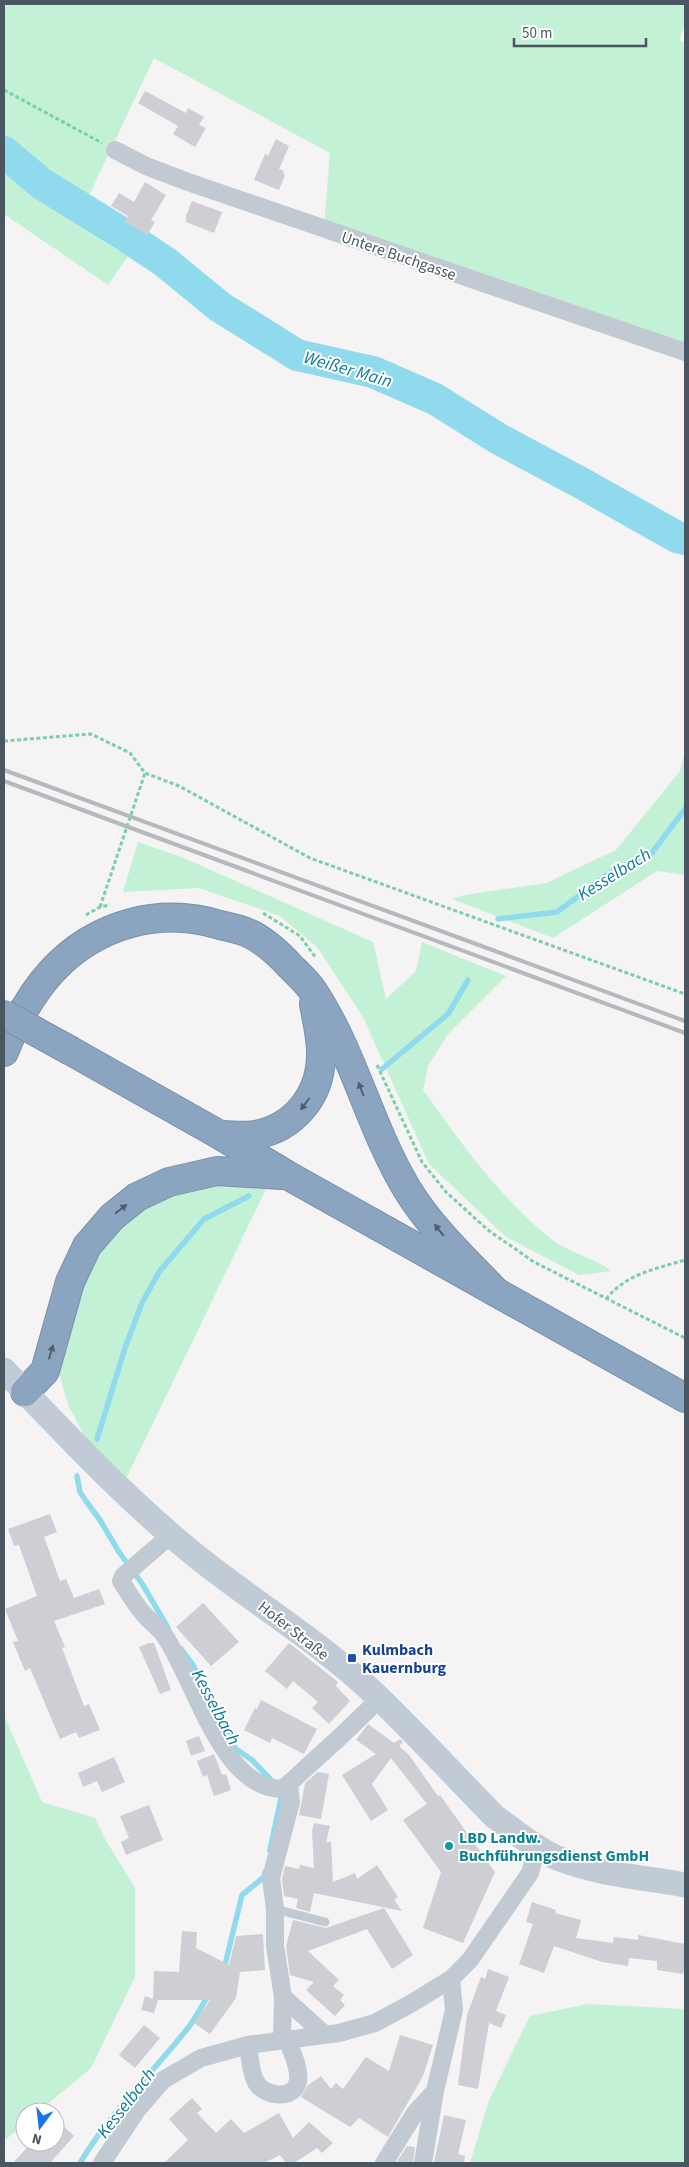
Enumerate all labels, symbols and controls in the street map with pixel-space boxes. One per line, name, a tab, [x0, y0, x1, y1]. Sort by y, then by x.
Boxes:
scale bar	[514, 15, 646, 47]
text: 50 m	[522, 23, 552, 44]
street label: Untere Buchgasse	[338, 226, 459, 286]
water label: Weißer Main	[301, 345, 395, 394]
water label: Kesselbach	[573, 842, 656, 907]
one-way arrow	[357, 1081, 365, 1096]
one-way arrow	[300, 1097, 310, 1110]
one-way arrow	[114, 1204, 127, 1215]
one-way arrow	[434, 1224, 445, 1237]
one-way arrow	[47, 1345, 55, 1360]
street label: Hofer Straße	[253, 1596, 333, 1665]
place label: Kulmbach Kauernburg	[362, 1639, 447, 1679]
marker: Kulmbach Kauernburg	[346, 1652, 358, 1664]
water label: Kesselbach	[185, 1665, 246, 1750]
place label: LBD Landw. Buchführungsdienst GmbH	[459, 1827, 649, 1867]
marker: LBD Landw. Buchführungsdienst GmbH	[443, 1840, 455, 1852]
water label: Kesselbach	[91, 2063, 162, 2144]
north arrow	[15, 2102, 65, 2152]
text: N	[30, 2128, 44, 2149]

